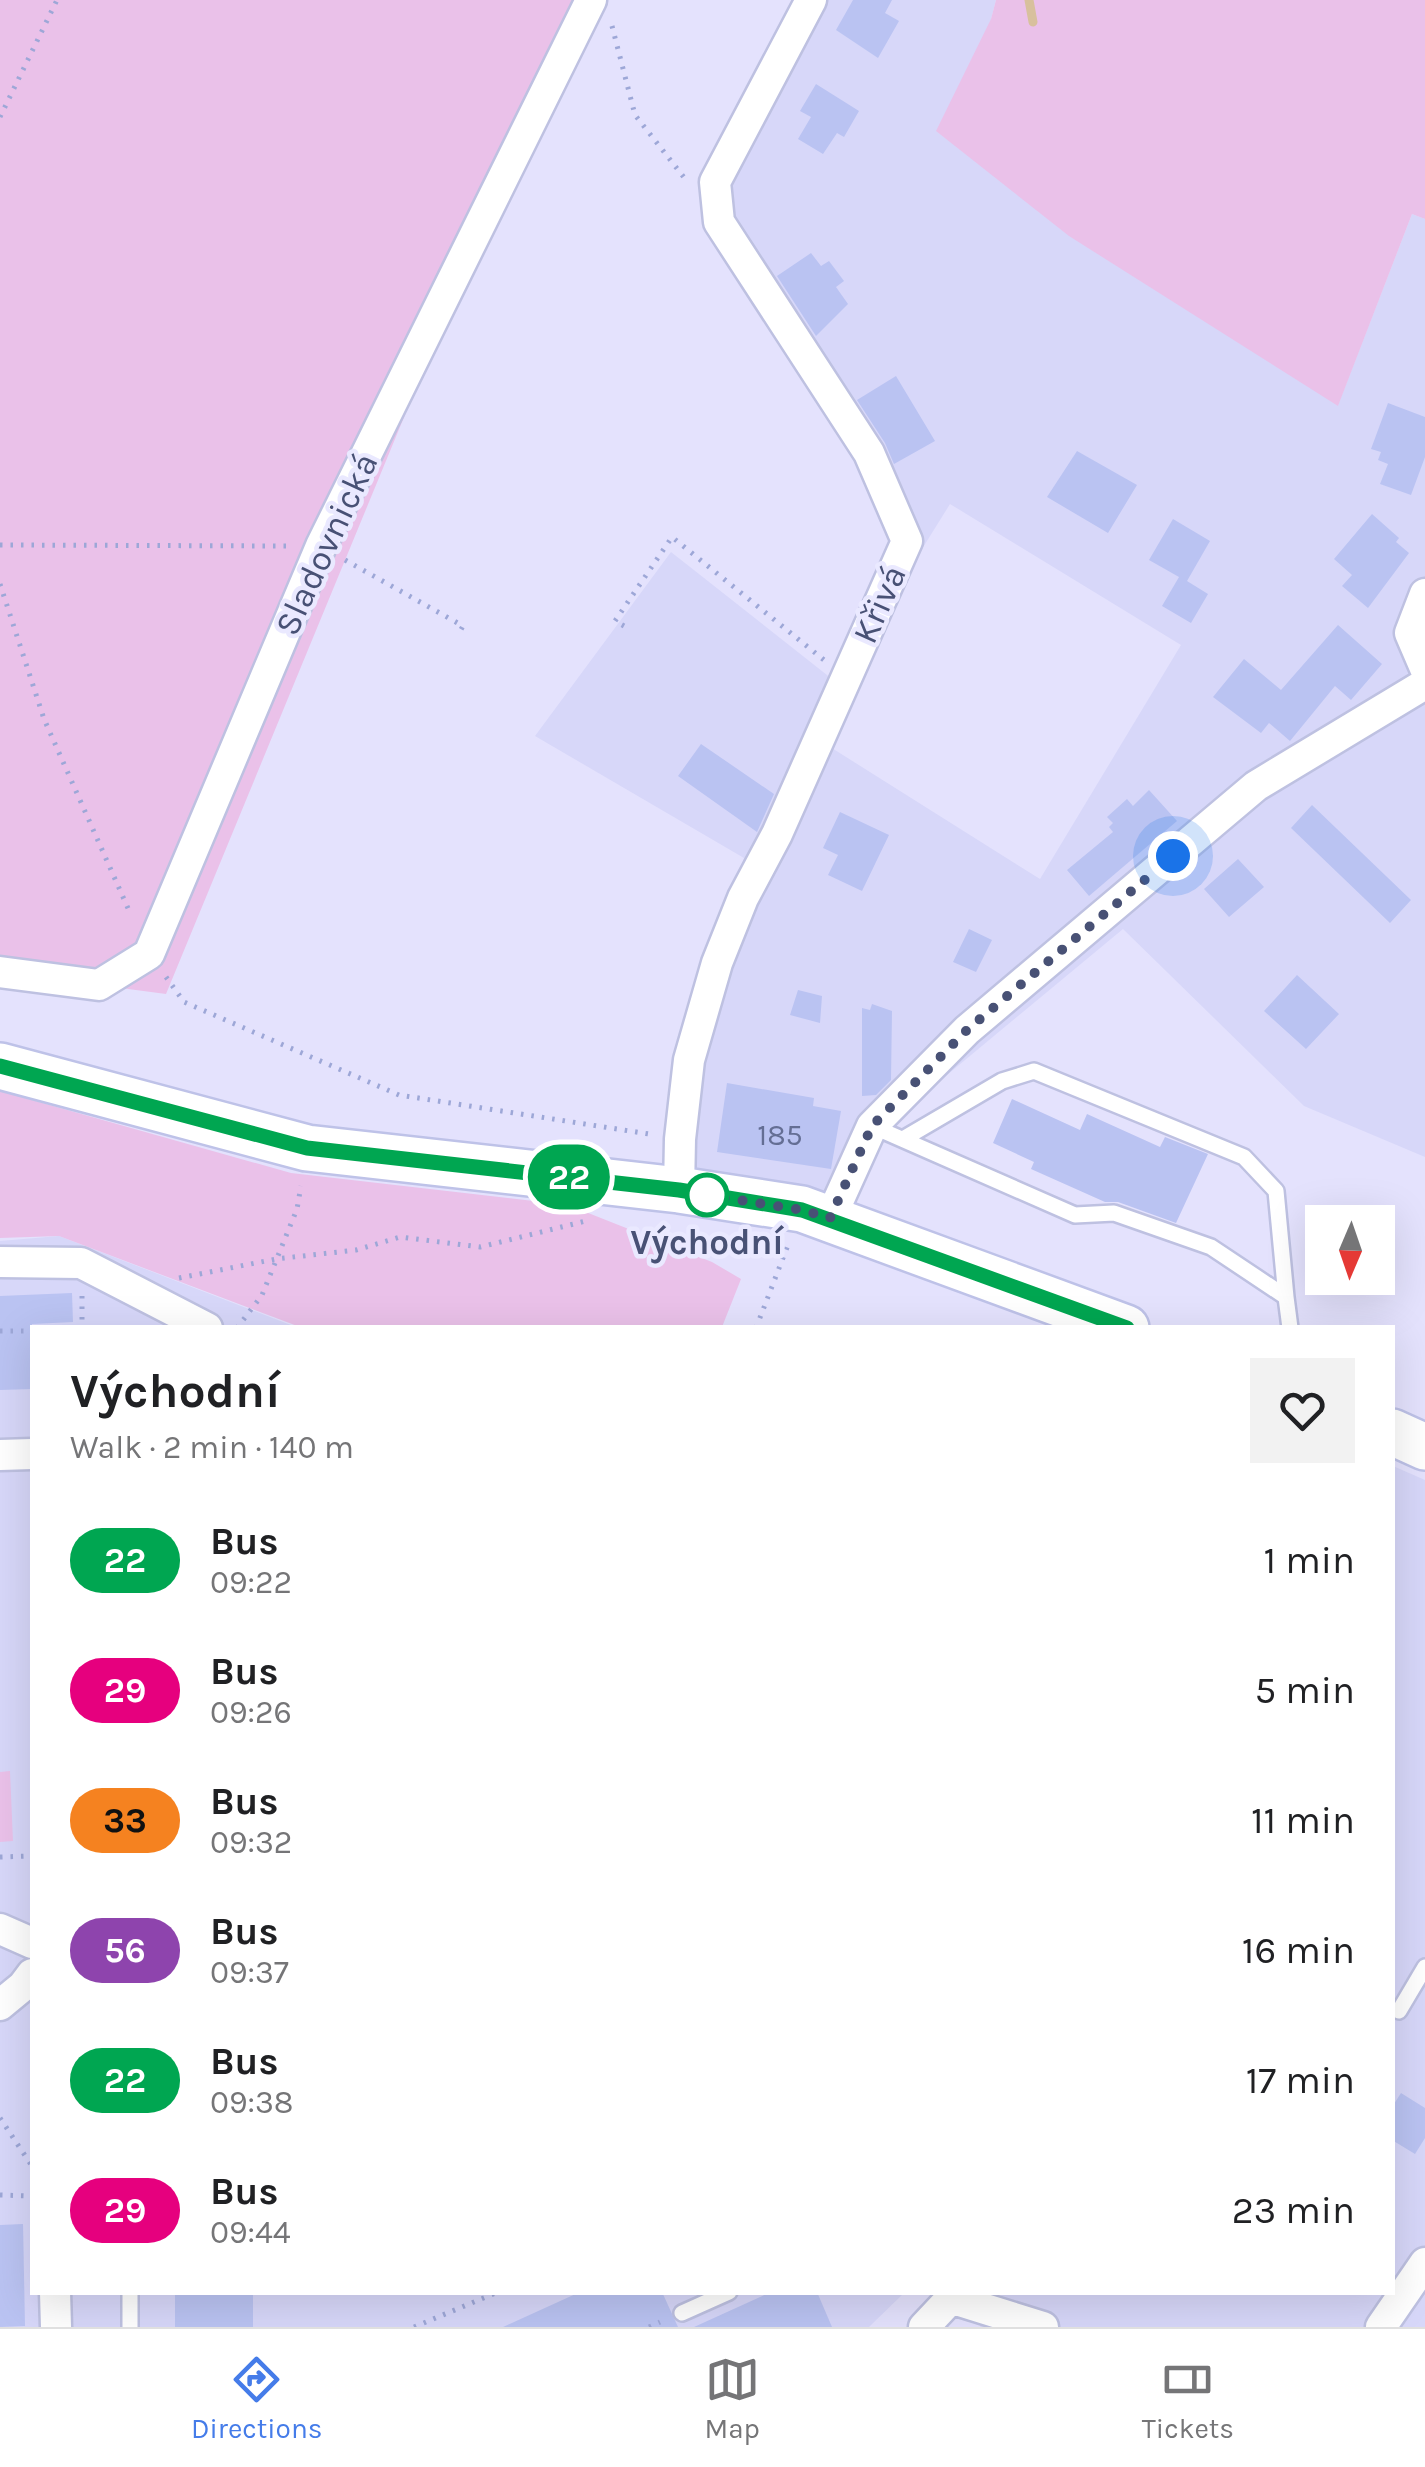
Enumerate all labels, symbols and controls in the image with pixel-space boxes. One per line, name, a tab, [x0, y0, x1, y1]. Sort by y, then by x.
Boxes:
street label: Sladovnická	[266, 447, 387, 642]
street label: Křivá	[844, 559, 915, 650]
your location	[1148, 831, 1198, 881]
house number: 185	[757, 1117, 803, 1153]
line badge: 22	[524, 1144, 614, 1210]
text: 22	[548, 1157, 590, 1198]
marker: Východní	[686, 1174, 728, 1216]
north arrow	[1305, 1205, 1395, 1295]
map controls	[1305, 1205, 1395, 1295]
place label: Východní	[630, 1222, 784, 1264]
button: heart	[1250, 1358, 1355, 1463]
text: Východní	[70, 1363, 281, 1419]
text: Walk · 2 min · 140 m	[70, 1429, 354, 1466]
text: Bus	[210, 1519, 279, 1564]
text: 1 min	[1264, 1538, 1355, 1583]
text: 22	[104, 1540, 146, 1581]
text: 09:22	[210, 1564, 292, 1601]
text: Bus	[210, 1649, 279, 1694]
text: 5 min	[1255, 1668, 1355, 1713]
text: 29	[104, 1670, 146, 1711]
text: 09:26	[210, 1694, 292, 1731]
text: Bus	[210, 1779, 279, 1824]
text: 11 min	[1251, 1798, 1355, 1843]
text: 33	[103, 1800, 147, 1841]
text: 09:32	[210, 1824, 292, 1861]
text: Bus	[210, 1909, 279, 1954]
text: 16 min	[1242, 1928, 1355, 1973]
text: 56	[104, 1930, 146, 1971]
text: 09:37	[210, 1954, 289, 1991]
text: Bus	[210, 2039, 279, 2084]
text: 17 min	[1246, 2058, 1355, 2103]
text: 22	[104, 2060, 146, 2101]
text: 09:38	[210, 2084, 294, 2121]
text: Bus	[210, 2169, 279, 2214]
text: 23 min	[1232, 2188, 1355, 2233]
text: 29	[104, 2190, 146, 2231]
text: 09:44	[210, 2214, 291, 2251]
tab: Directions	[191, 2352, 323, 2445]
tab: Map	[704, 2352, 760, 2445]
tab: Tickets	[1142, 2352, 1234, 2445]

